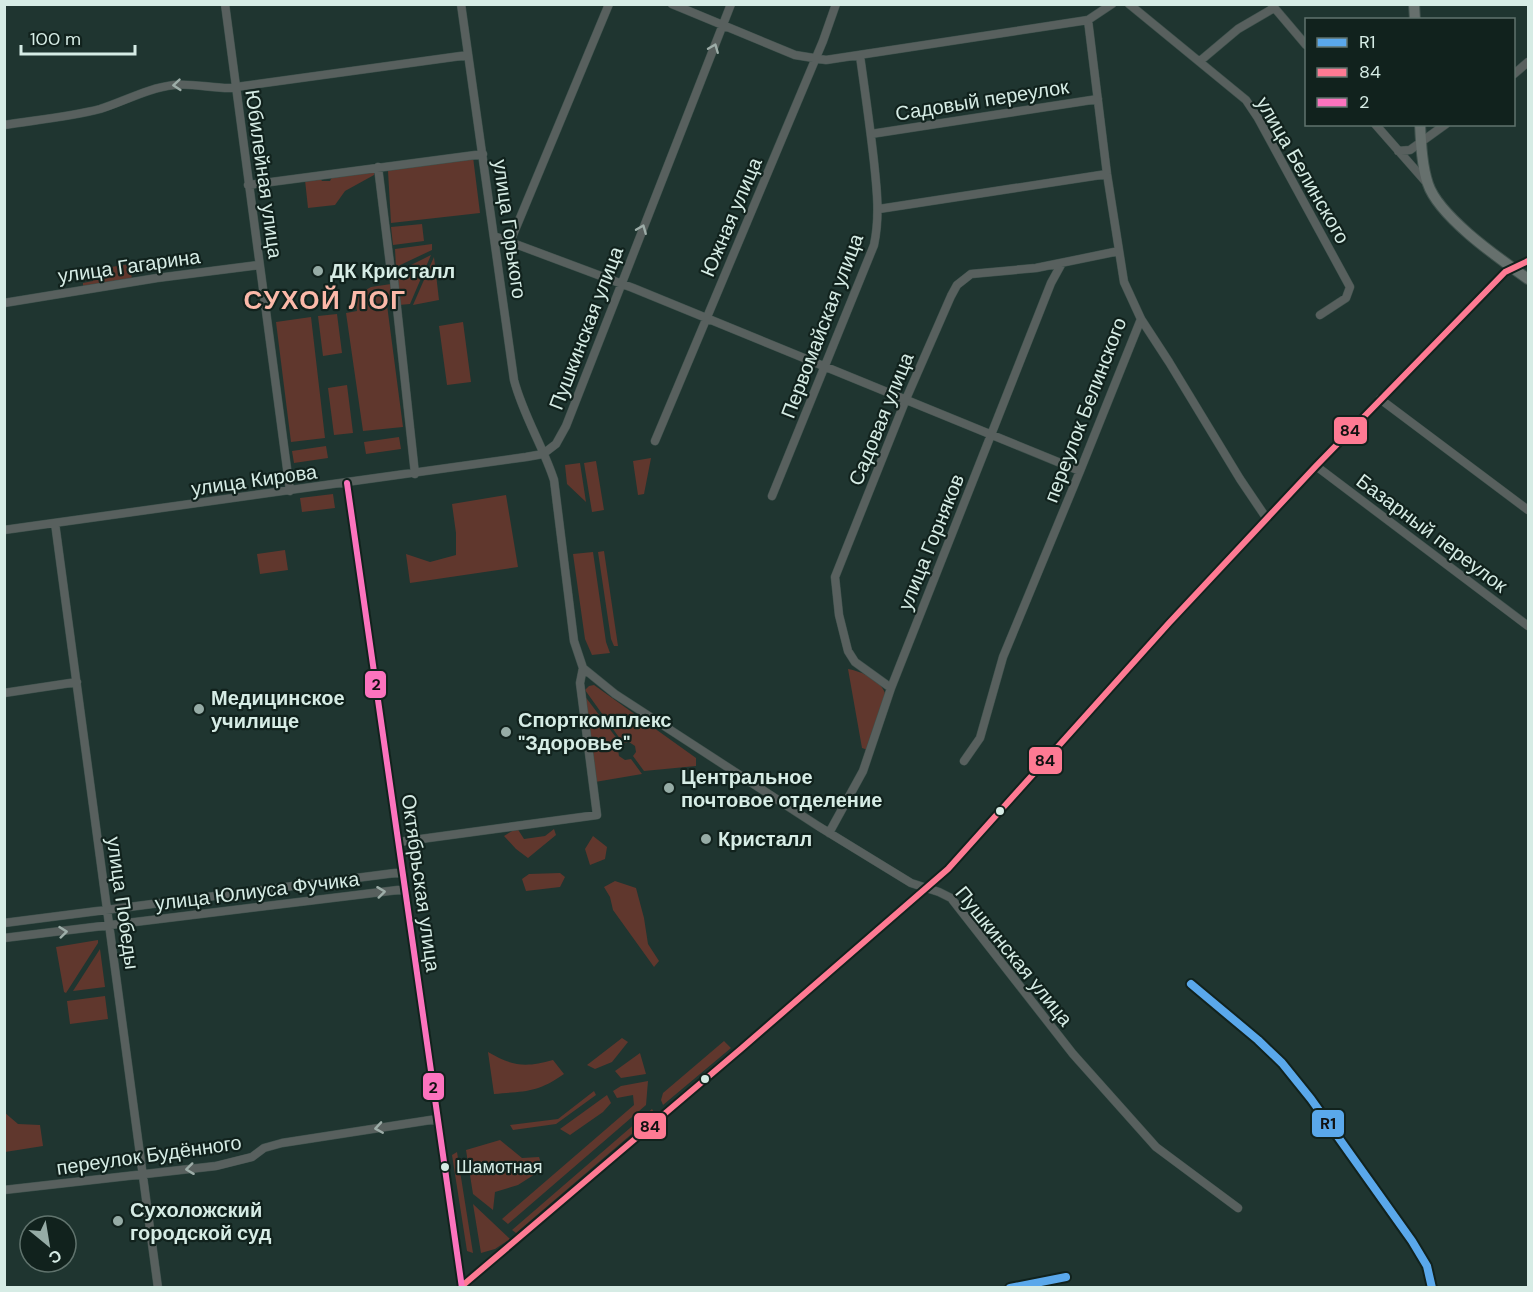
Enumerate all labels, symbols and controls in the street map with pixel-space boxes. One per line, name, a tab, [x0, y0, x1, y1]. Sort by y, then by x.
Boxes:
scale bar	[21, 18, 135, 56]
legend	[1305, 18, 1515, 126]
text: 100 m	[30, 27, 81, 51]
text: R1	[1359, 30, 1375, 54]
one-way arrow	[706, 43, 719, 53]
text: 84	[1359, 60, 1381, 84]
street label: Садовый переулок	[893, 73, 1071, 127]
one-way arrow	[172, 78, 182, 91]
street label: Юбилейная улица	[239, 88, 289, 261]
text: 2	[1359, 90, 1369, 114]
street label: улица Белинского	[1250, 92, 1356, 248]
street label: Южная улица	[694, 153, 768, 280]
street label: улица Горького	[487, 158, 533, 300]
one-way arrow	[635, 224, 647, 235]
street label: Первомайская улица	[775, 229, 870, 422]
street label: Пушкинская улица	[543, 242, 629, 413]
street label: улица Гагарина	[56, 243, 203, 289]
place label: ДК Кристалл	[330, 258, 455, 284]
marker: ДК Кристалл	[311, 264, 325, 278]
district label: СУХОЙ ЛОГ	[243, 283, 407, 317]
street label: переулок Белинского	[1038, 314, 1132, 506]
street label: Садовая улица	[842, 348, 920, 489]
line badge: 84	[1333, 416, 1368, 445]
text: 84	[1340, 420, 1360, 441]
street label: улица Кирова	[189, 458, 319, 502]
street label: Базарный переулок	[1351, 468, 1513, 598]
street label: улица Горняков	[892, 470, 970, 614]
line badge: 2	[364, 670, 387, 699]
text: 2	[371, 674, 381, 695]
place label: Медицинское училище	[211, 685, 345, 734]
marker: Медицинское училище	[192, 702, 206, 716]
place label: Спорткомплекс "Здоровье"	[518, 707, 672, 756]
marker: Спорткомплекс "Здоровье"	[499, 725, 513, 739]
line badge: 84	[1028, 746, 1063, 775]
text: 84	[1035, 750, 1055, 771]
place label: Центральное почтовое отделение	[681, 764, 882, 813]
marker: Центральное почтовое отделение	[662, 781, 676, 795]
street label: Октябрьская улица	[396, 793, 446, 974]
unlabelled marker	[994, 805, 1006, 817]
place label: Кристалл	[718, 826, 812, 852]
marker: Кристалл	[699, 832, 713, 846]
street label: улица Победы	[101, 835, 145, 971]
street label: улица Юлиуса Фучика	[153, 865, 362, 916]
street label: Пушкинская улица	[950, 881, 1079, 1032]
one-way arrow	[377, 887, 386, 899]
one-way arrow	[58, 926, 67, 938]
line badge: 2	[422, 1072, 445, 1101]
unlabelled marker	[699, 1073, 711, 1085]
text: 2	[428, 1077, 438, 1098]
line badge: R1	[1311, 1109, 1345, 1138]
line badge: 84	[633, 1112, 667, 1140]
text: R1	[1320, 1113, 1336, 1134]
text: 84	[640, 1116, 660, 1137]
one-way arrow	[374, 1121, 384, 1134]
street label: переулок Будённого	[55, 1129, 243, 1181]
place label: Шамотная	[456, 1155, 542, 1179]
marker: Шамотная	[439, 1161, 451, 1173]
one-way arrow	[185, 1163, 194, 1175]
place label: Сухоложский городской суд	[130, 1197, 272, 1246]
north arrow	[18, 1214, 78, 1274]
marker: Сухоложский городской суд	[111, 1214, 125, 1228]
text: С	[45, 1245, 66, 1269]

